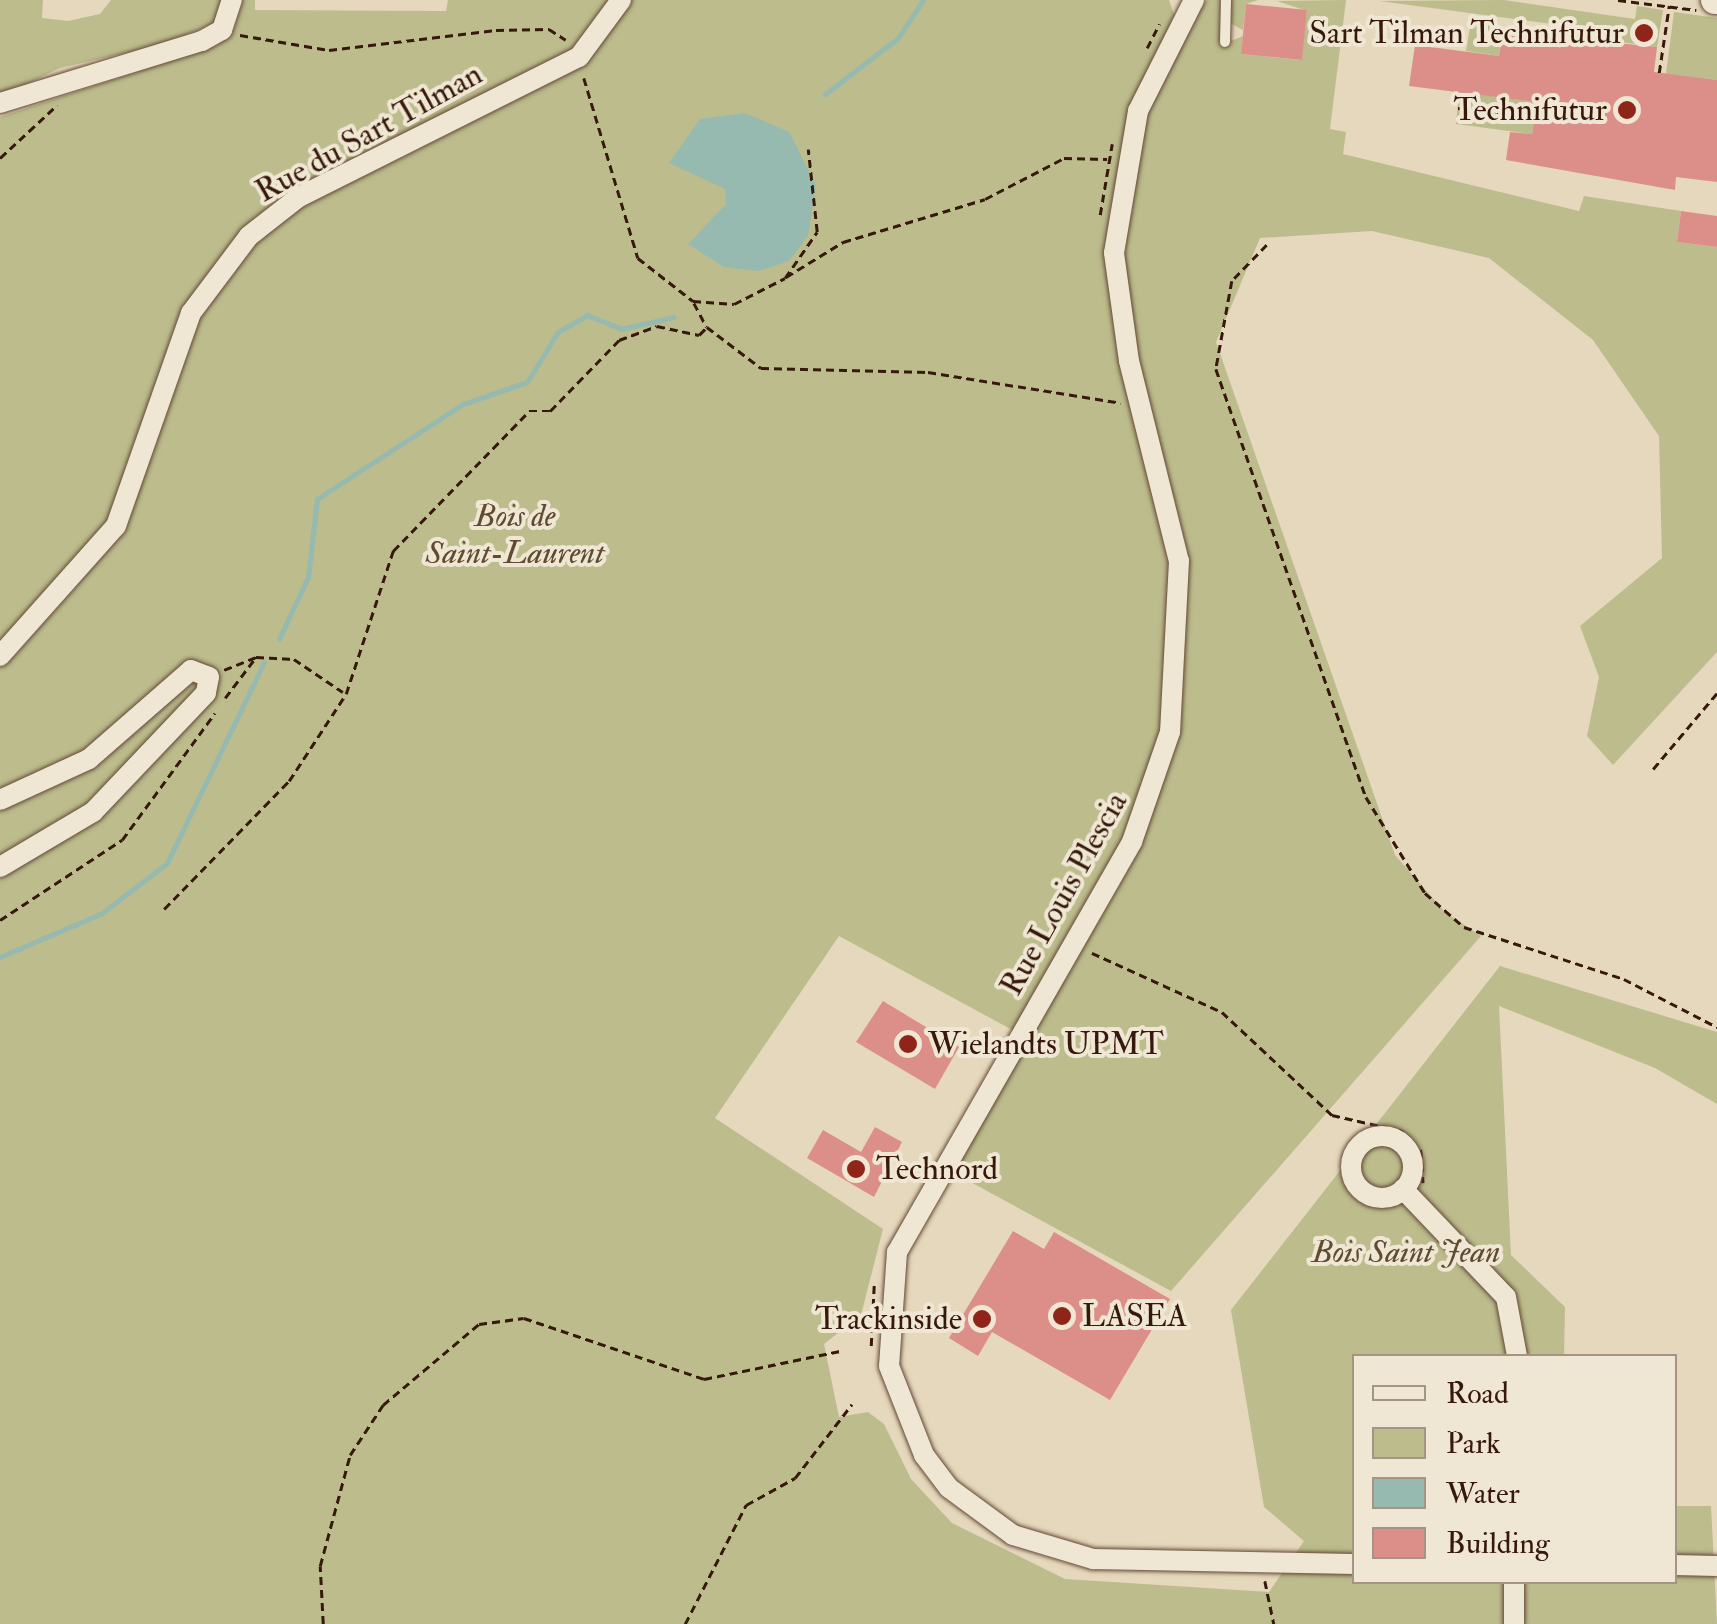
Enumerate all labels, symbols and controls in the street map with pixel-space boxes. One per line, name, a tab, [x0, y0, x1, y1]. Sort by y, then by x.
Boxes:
place label: Sart Tilman Technifutur	[1309, 14, 1624, 52]
marker: Sart Tilman Technifutur	[1633, 22, 1655, 44]
street label: Rue du Sart Tilman	[249, 55, 489, 211]
place label: Technifutur	[1454, 91, 1607, 129]
marker: Technifutur	[1616, 99, 1638, 121]
park label: Bois de Saint-Laurent	[426, 498, 604, 573]
street label: Rue Louis Plescia	[992, 786, 1136, 1002]
place label: Wielandts UPMT	[928, 1025, 1164, 1063]
marker: Wielandts UPMT	[897, 1033, 919, 1055]
place label: Technord	[876, 1150, 998, 1188]
marker: Technord	[845, 1158, 867, 1180]
park label: Bois Saint Jean	[1312, 1233, 1500, 1271]
place label: LASEA	[1082, 1297, 1187, 1335]
place label: Trackinside	[815, 1300, 962, 1338]
marker: LASEA	[1051, 1305, 1073, 1327]
marker: Trackinside	[971, 1308, 993, 1330]
legend	[1352, 1354, 1677, 1584]
text: Road	[1446, 1375, 1509, 1412]
text: Park	[1446, 1425, 1501, 1462]
text: Water	[1446, 1475, 1520, 1512]
text: Building	[1446, 1525, 1550, 1562]

